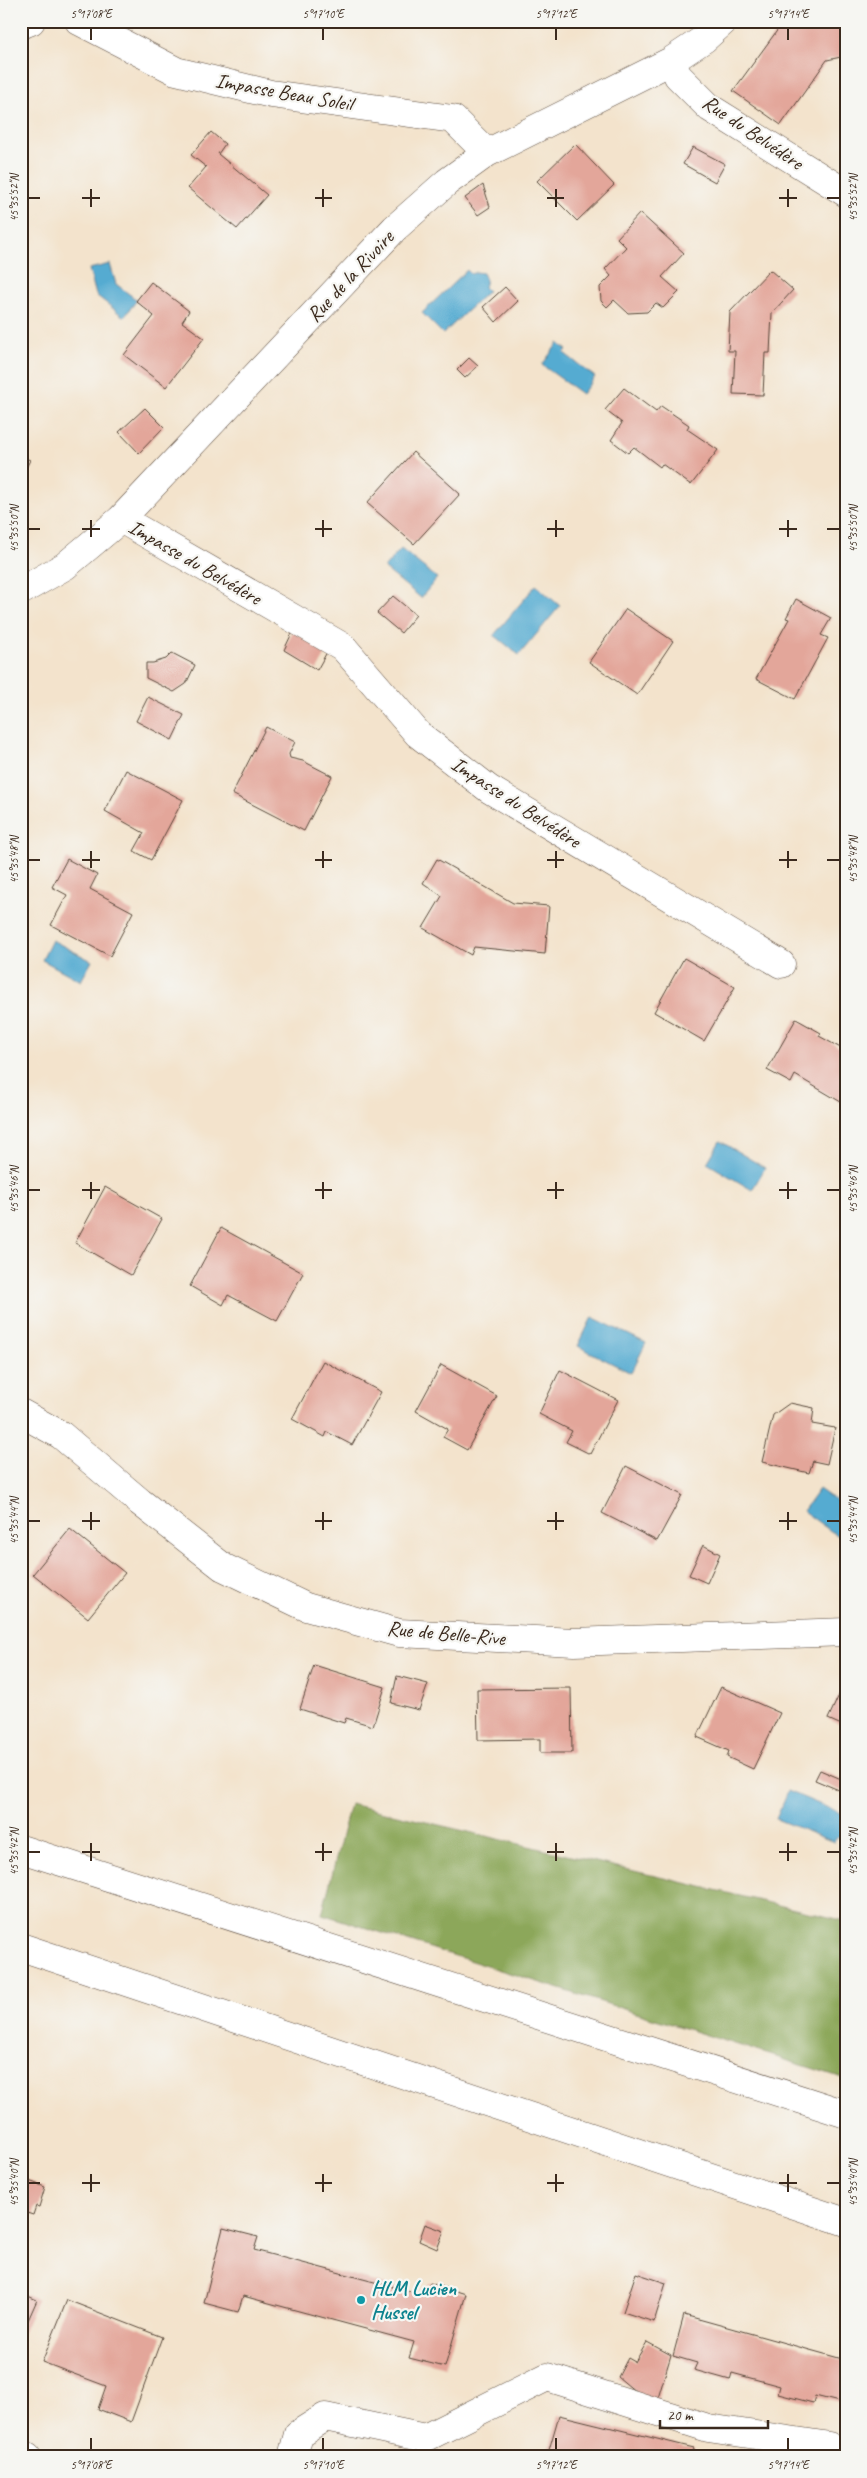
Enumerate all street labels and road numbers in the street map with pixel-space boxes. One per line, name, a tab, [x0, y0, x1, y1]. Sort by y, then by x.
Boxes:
street label: Impasse Beau Soleil	[213, 67, 358, 117]
street label: Rue du Belvédère	[698, 89, 810, 176]
street label: Rue de la Rivoire	[301, 224, 400, 327]
street label: Impasse du Belvédère	[124, 513, 268, 612]
street label: Impasse du Belvédère	[446, 750, 587, 855]
street label: Rue de Belle-Rive	[386, 1615, 507, 1651]

